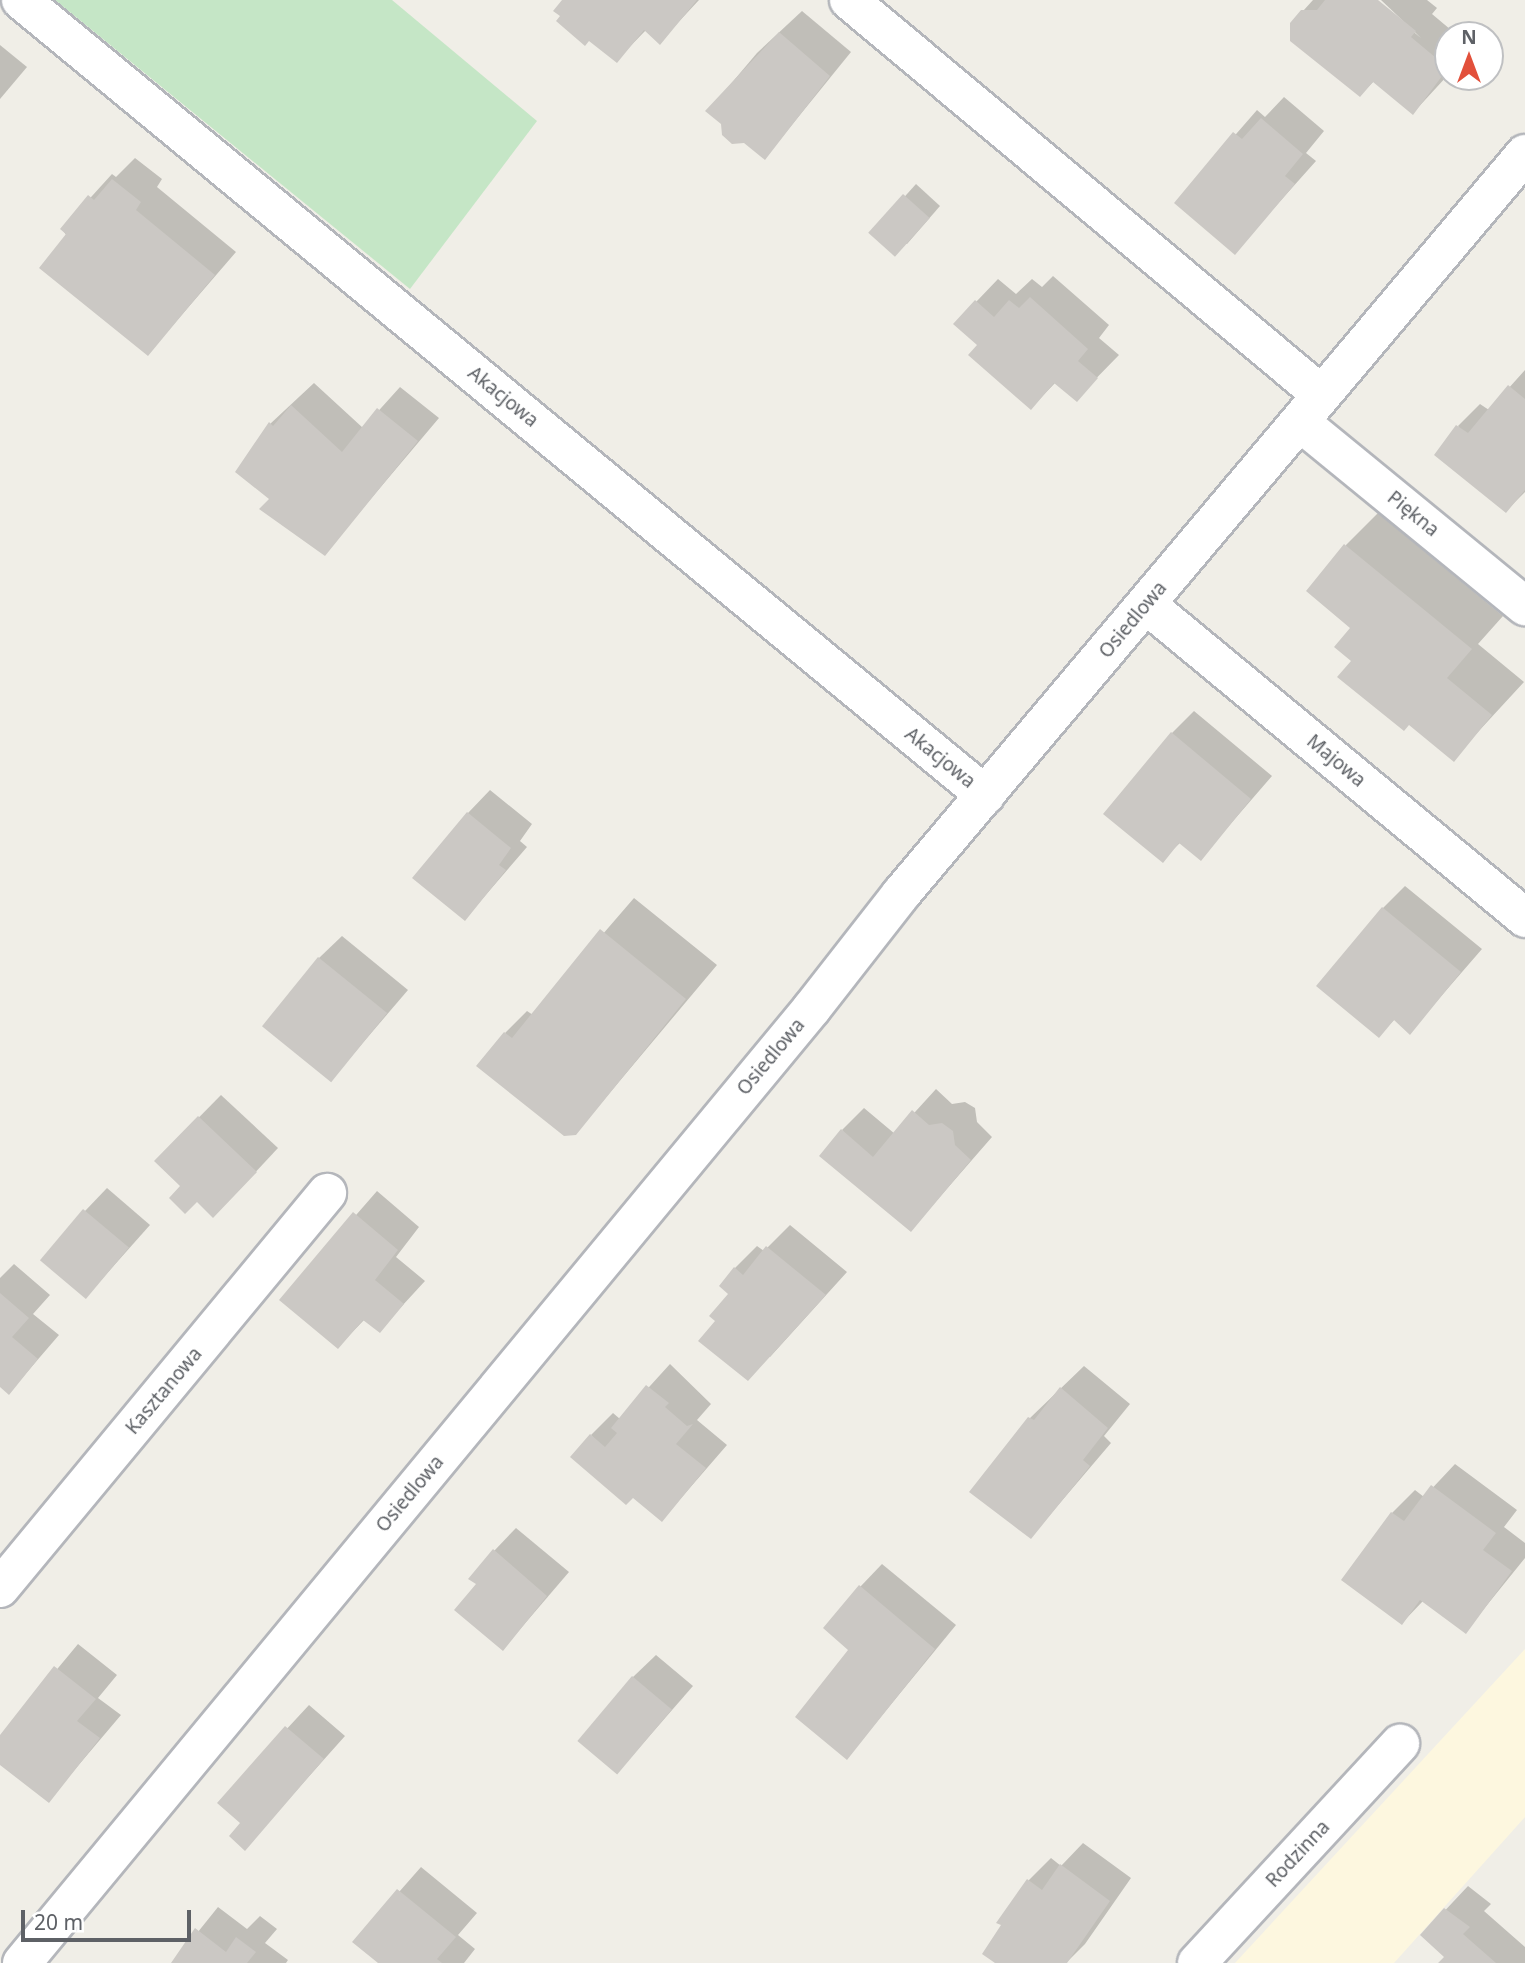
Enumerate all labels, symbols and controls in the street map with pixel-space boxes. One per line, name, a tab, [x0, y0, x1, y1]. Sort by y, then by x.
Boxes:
north arrow	[1434, 21, 1504, 91]
text: N	[1461, 24, 1477, 50]
street label: Akacjowa	[463, 362, 543, 432]
street label: Piękna	[1383, 486, 1443, 542]
street label: Osiedlowa	[1094, 577, 1172, 663]
street label: Akacjowa	[900, 723, 980, 793]
street label: Majowa	[1302, 730, 1370, 792]
street label: Osiedlowa	[732, 1014, 810, 1100]
street label: Kasztanowa	[121, 1343, 207, 1439]
street label: Osiedlowa	[371, 1451, 449, 1537]
street label: Rodzinna	[1261, 1816, 1335, 1892]
scale bar	[24, 1896, 194, 1940]
text: 20 m	[34, 1908, 83, 1936]

